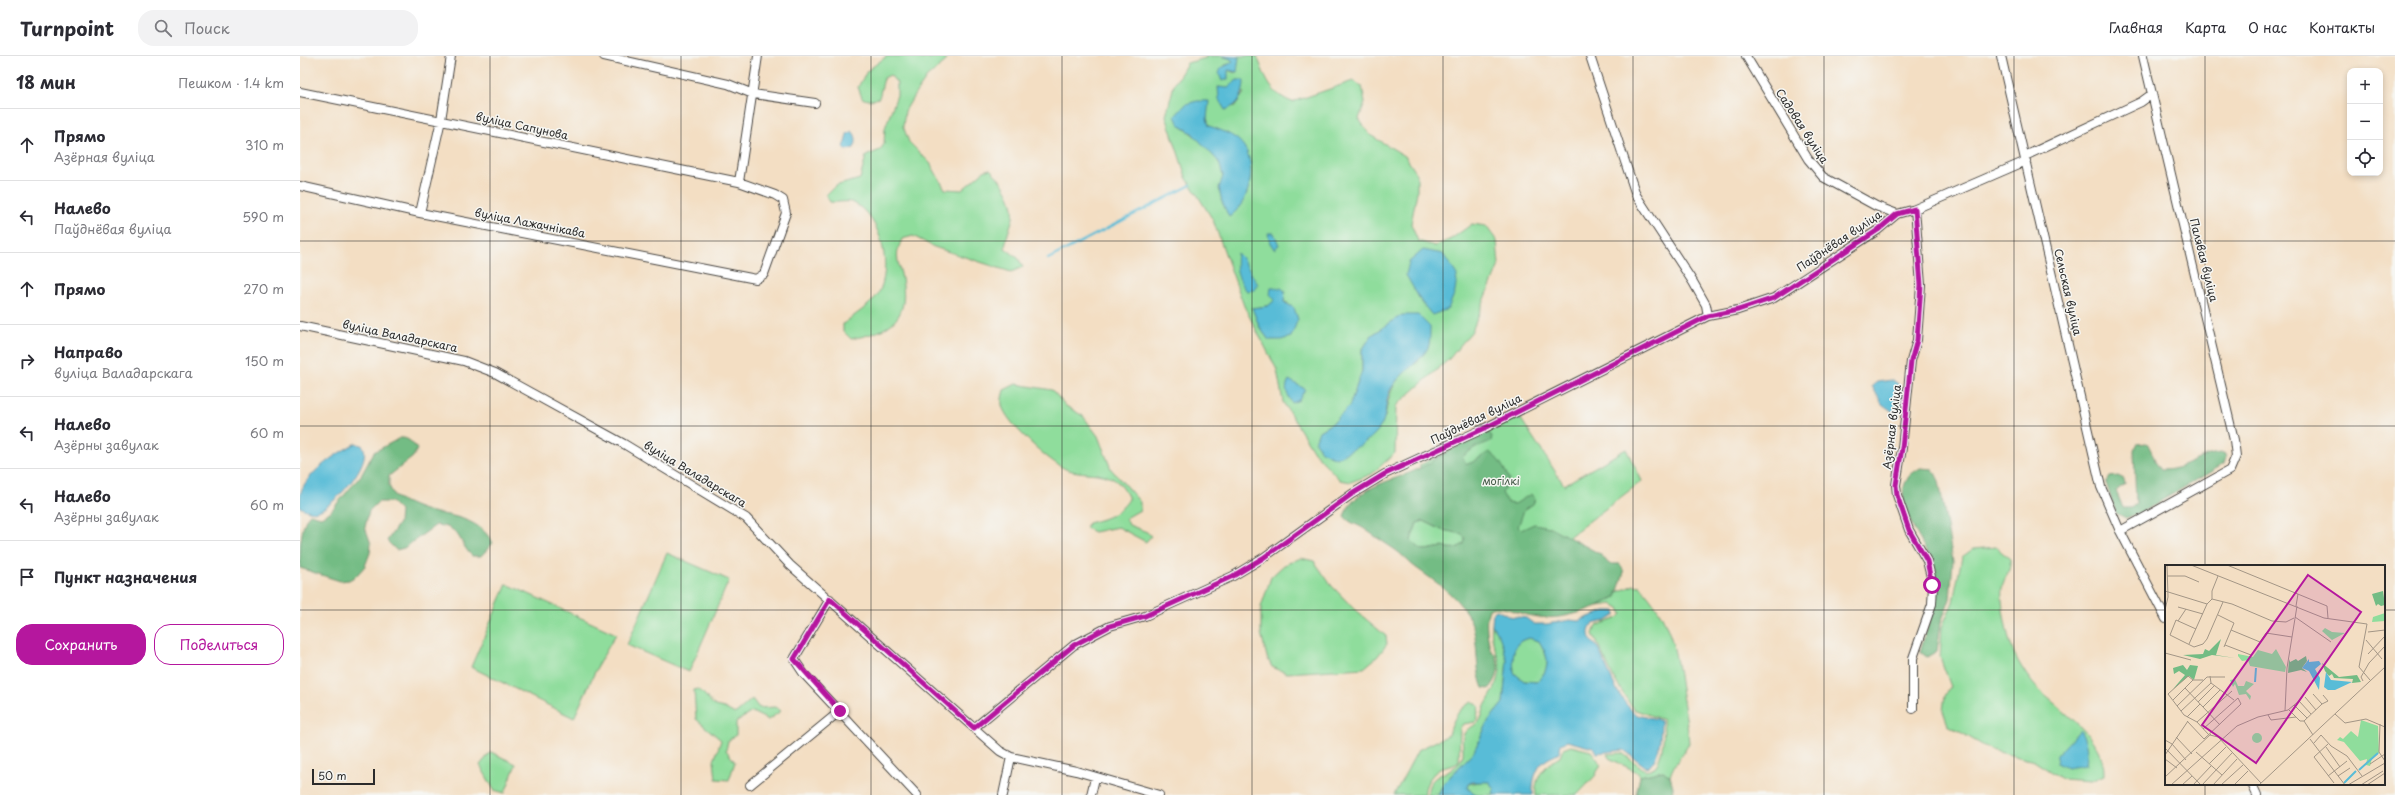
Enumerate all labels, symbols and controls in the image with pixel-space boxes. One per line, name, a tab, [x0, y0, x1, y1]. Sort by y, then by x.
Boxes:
search box	[138, 10, 418, 46]
text: Turnpoint	[20, 14, 114, 42]
text: Поиск	[184, 16, 230, 39]
icon: search	[152, 17, 174, 39]
text: Главная	[2109, 17, 2163, 38]
text: Карта	[2185, 17, 2226, 38]
text: О нас	[2248, 17, 2287, 38]
text: Контакты	[2309, 17, 2375, 38]
map controls	[2347, 68, 2383, 176]
button: +	[2347, 68, 2383, 104]
text: 18 мин	[16, 69, 76, 95]
text: Пешком · 1.4 km	[178, 73, 284, 92]
street label: Садовая вуліца	[1772, 85, 1833, 167]
button: −	[2347, 104, 2383, 140]
street label: вуліца Сапунова	[474, 107, 570, 144]
text: Прямо	[54, 124, 105, 147]
icon: ahead	[16, 134, 38, 156]
text: 310 m	[245, 135, 284, 154]
button: locate	[2347, 140, 2383, 176]
text: Азёрная вуліца	[54, 147, 155, 166]
text: Налево	[54, 196, 111, 219]
street label: вуліца Лажачнікава	[473, 203, 587, 242]
icon: left	[16, 206, 38, 228]
street label: Паўднёвая вуліца	[1793, 206, 1885, 275]
text: 590 m	[242, 207, 284, 226]
street label: Палявая вуліца	[2186, 216, 2223, 304]
text: Паўднёвая вуліца	[54, 219, 172, 238]
street label: Сельская вуліца	[2050, 247, 2087, 337]
text: Прямо	[54, 277, 105, 300]
icon: ahead	[16, 278, 38, 300]
text: 270 m	[243, 279, 284, 298]
street label: вуліца Валадарскага	[341, 315, 459, 356]
text: Направо	[54, 340, 123, 363]
icon: right	[16, 350, 38, 372]
text: 150 m	[245, 351, 284, 370]
text: вуліца Валадарскага	[54, 363, 193, 382]
street label: Азёрная вуліца	[1878, 383, 1905, 470]
street label: Паўднёвая вуліца	[1427, 389, 1524, 448]
text: Налево	[54, 412, 111, 435]
icon: left	[16, 422, 38, 444]
text: 60 m	[250, 423, 284, 442]
text: Азёрны завулак	[54, 435, 159, 454]
street label: вуліца Валадарскага	[641, 436, 750, 511]
park label: могілкі	[1482, 472, 1520, 489]
text: Налево	[54, 484, 111, 507]
icon: left	[16, 494, 38, 516]
text: 60 m	[250, 495, 284, 514]
text: Азёрны завулак	[54, 507, 159, 526]
text: Пункт назначения	[54, 565, 197, 588]
inset map	[2165, 565, 2385, 785]
icon: arrive	[16, 566, 38, 588]
route start	[1923, 576, 1941, 594]
button: Сохранить	[16, 624, 146, 665]
button: Поделиться	[154, 624, 284, 665]
route end	[831, 702, 849, 720]
scale bar	[312, 767, 375, 786]
text: 50 m	[318, 767, 347, 784]

